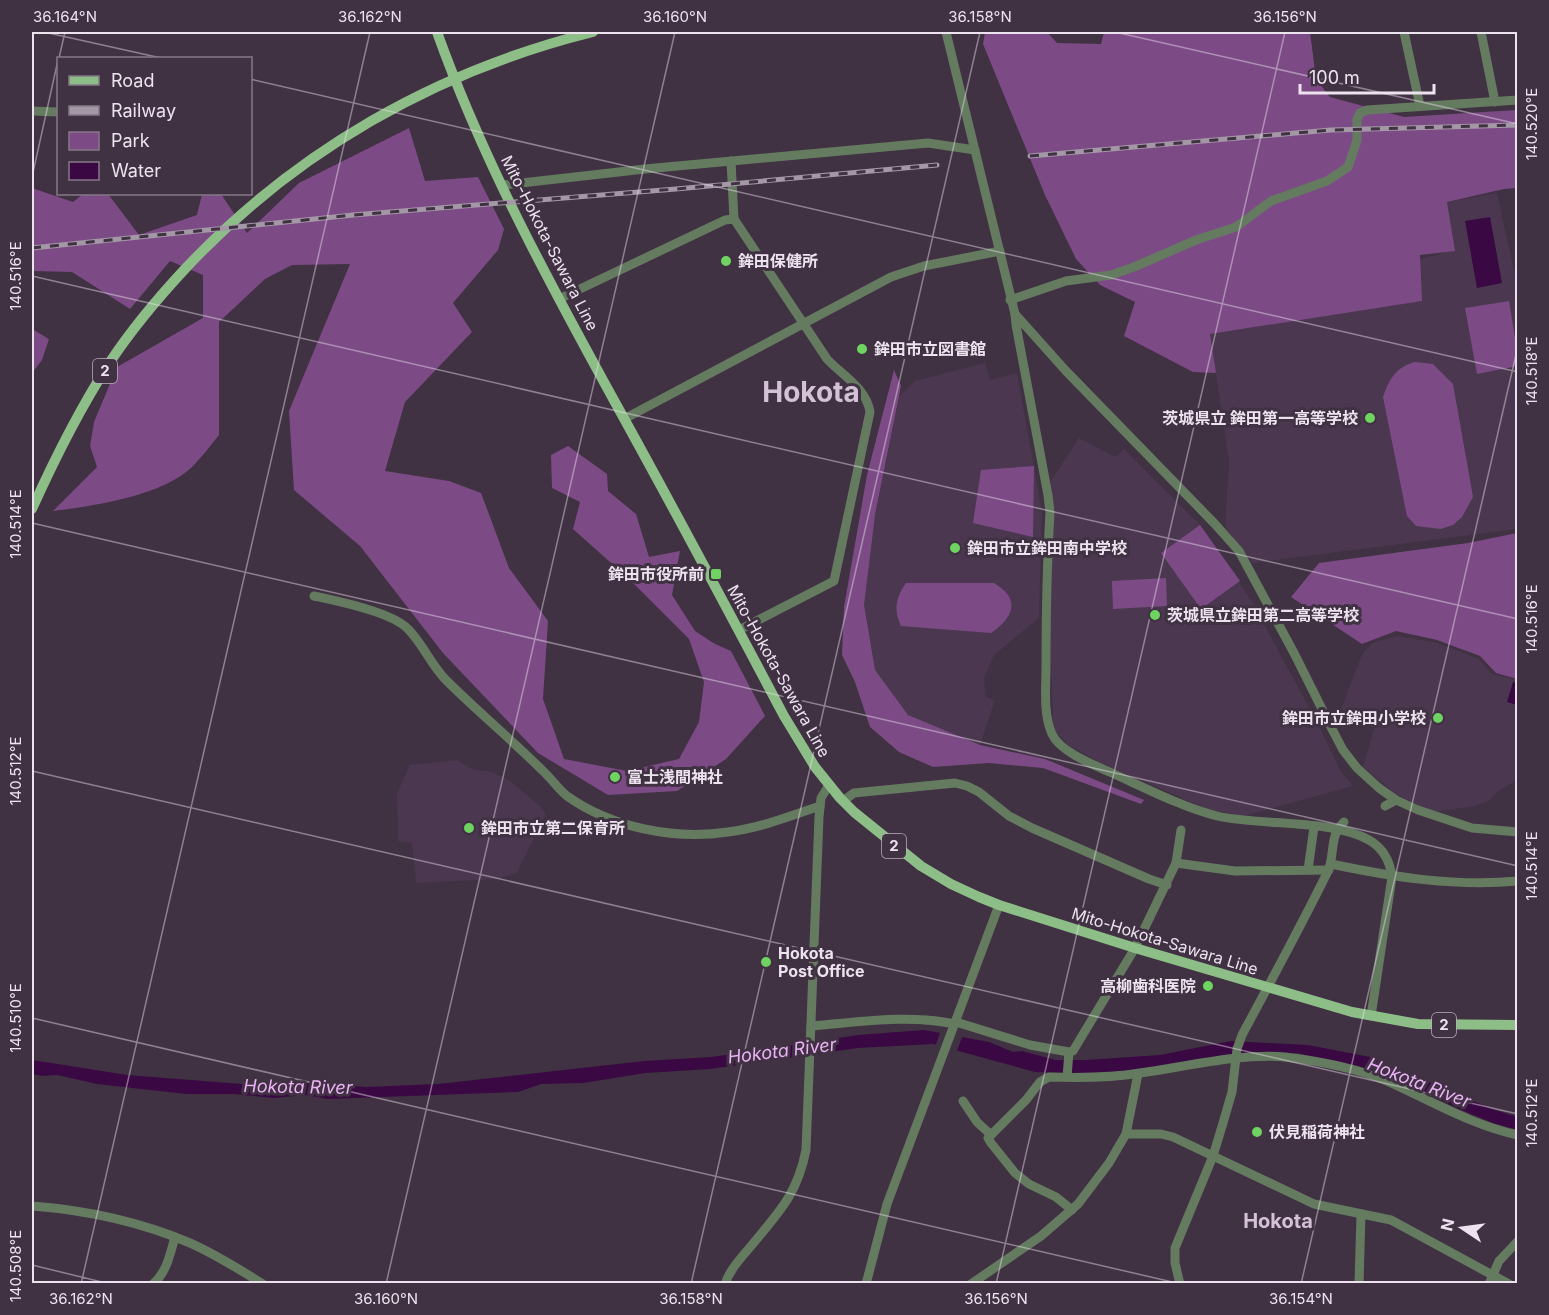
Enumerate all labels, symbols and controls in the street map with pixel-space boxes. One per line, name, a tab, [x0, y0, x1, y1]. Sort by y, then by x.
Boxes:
text: 36.164°N	[33, 7, 97, 26]
text: 36.162°N	[338, 7, 402, 26]
text: 36.160°N	[643, 7, 707, 26]
text: 36.158°N	[948, 7, 1012, 26]
text: 36.156°N	[1253, 7, 1317, 26]
legend	[57, 57, 252, 195]
scale bar	[1300, 57, 1434, 95]
text: 100 m	[1309, 67, 1360, 88]
text: Road	[111, 70, 154, 91]
text: 140.520°E	[1522, 88, 1541, 160]
text: Railway	[111, 100, 176, 121]
text: Park	[111, 130, 150, 151]
street label: Mito-Hokota-Sawara Line	[497, 152, 603, 334]
text: Water	[111, 160, 161, 181]
text: 140.516°E	[6, 241, 25, 311]
place label: 鉾田保健所	[738, 251, 818, 271]
marker: 鉾田保健所	[719, 254, 733, 268]
text: 140.518°E	[1522, 336, 1541, 406]
place label: 鉾田市立図書館	[874, 339, 986, 359]
marker: 鉾田市立図書館	[855, 342, 869, 356]
road number: 2	[93, 359, 117, 383]
district label: Hokota	[762, 375, 860, 409]
place label: 茨城県立 鉾田第一高等学校	[1162, 408, 1358, 428]
marker: 茨城県立 鉾田第一高等学校	[1363, 411, 1377, 425]
text: 140.514°E	[6, 489, 25, 559]
place label: 鉾田市立鉾田南中学校	[967, 538, 1127, 558]
marker: 鉾田市立鉾田南中学校	[948, 541, 962, 555]
place label: 鉾田市役所前	[608, 564, 704, 584]
marker: 鉾田市役所前	[709, 567, 723, 581]
street label: Mito-Hokota-Sawara Line	[723, 581, 835, 761]
text: 140.516°E	[1522, 584, 1541, 654]
place label: 茨城県立鉾田第二高等学校	[1167, 605, 1359, 625]
marker: 茨城県立鉾田第二高等学校	[1148, 608, 1162, 622]
place label: 鉾田市立鉾田小学校	[1282, 708, 1426, 728]
marker: 鉾田市立鉾田小学校	[1431, 711, 1445, 725]
text: 140.512°E	[6, 736, 25, 806]
place label: 富士浅間神社	[627, 767, 723, 787]
marker: 富士浅間神社	[608, 770, 622, 784]
place label: 鉾田市立第二保育所	[481, 818, 625, 838]
marker: 鉾田市立第二保育所	[462, 821, 476, 835]
text: 140.514°E	[1522, 831, 1541, 901]
road number: 2	[882, 834, 906, 858]
street label: Mito-Hokota-Sawara Line	[1069, 903, 1261, 979]
place label: Hokota Post Office	[778, 943, 864, 981]
marker: Hokota Post Office	[759, 955, 773, 969]
place label: 高柳歯科医院	[1100, 976, 1196, 996]
marker: 高柳歯科医院	[1201, 979, 1215, 993]
text: 140.510°E	[6, 983, 25, 1053]
road number: 2	[1432, 1013, 1456, 1037]
water label: Hokota River	[726, 1033, 839, 1068]
water label: Hokota River	[1364, 1053, 1475, 1112]
water label: Hokota River	[243, 1075, 354, 1098]
text: 140.512°E	[1522, 1078, 1541, 1148]
place label: 伏見稲荷神社	[1269, 1122, 1365, 1142]
marker: 伏見稲荷神社	[1250, 1125, 1264, 1139]
north arrow	[1432, 1198, 1492, 1258]
district label: Hokota	[1243, 1209, 1313, 1233]
text: N	[1436, 1216, 1459, 1233]
text: 140.508°E	[6, 1230, 25, 1302]
text: 36.162°N	[49, 1289, 113, 1308]
text: 36.160°N	[354, 1289, 418, 1308]
text: 36.158°N	[659, 1289, 723, 1308]
text: 36.156°N	[964, 1289, 1028, 1308]
text: 36.154°N	[1269, 1289, 1333, 1308]

